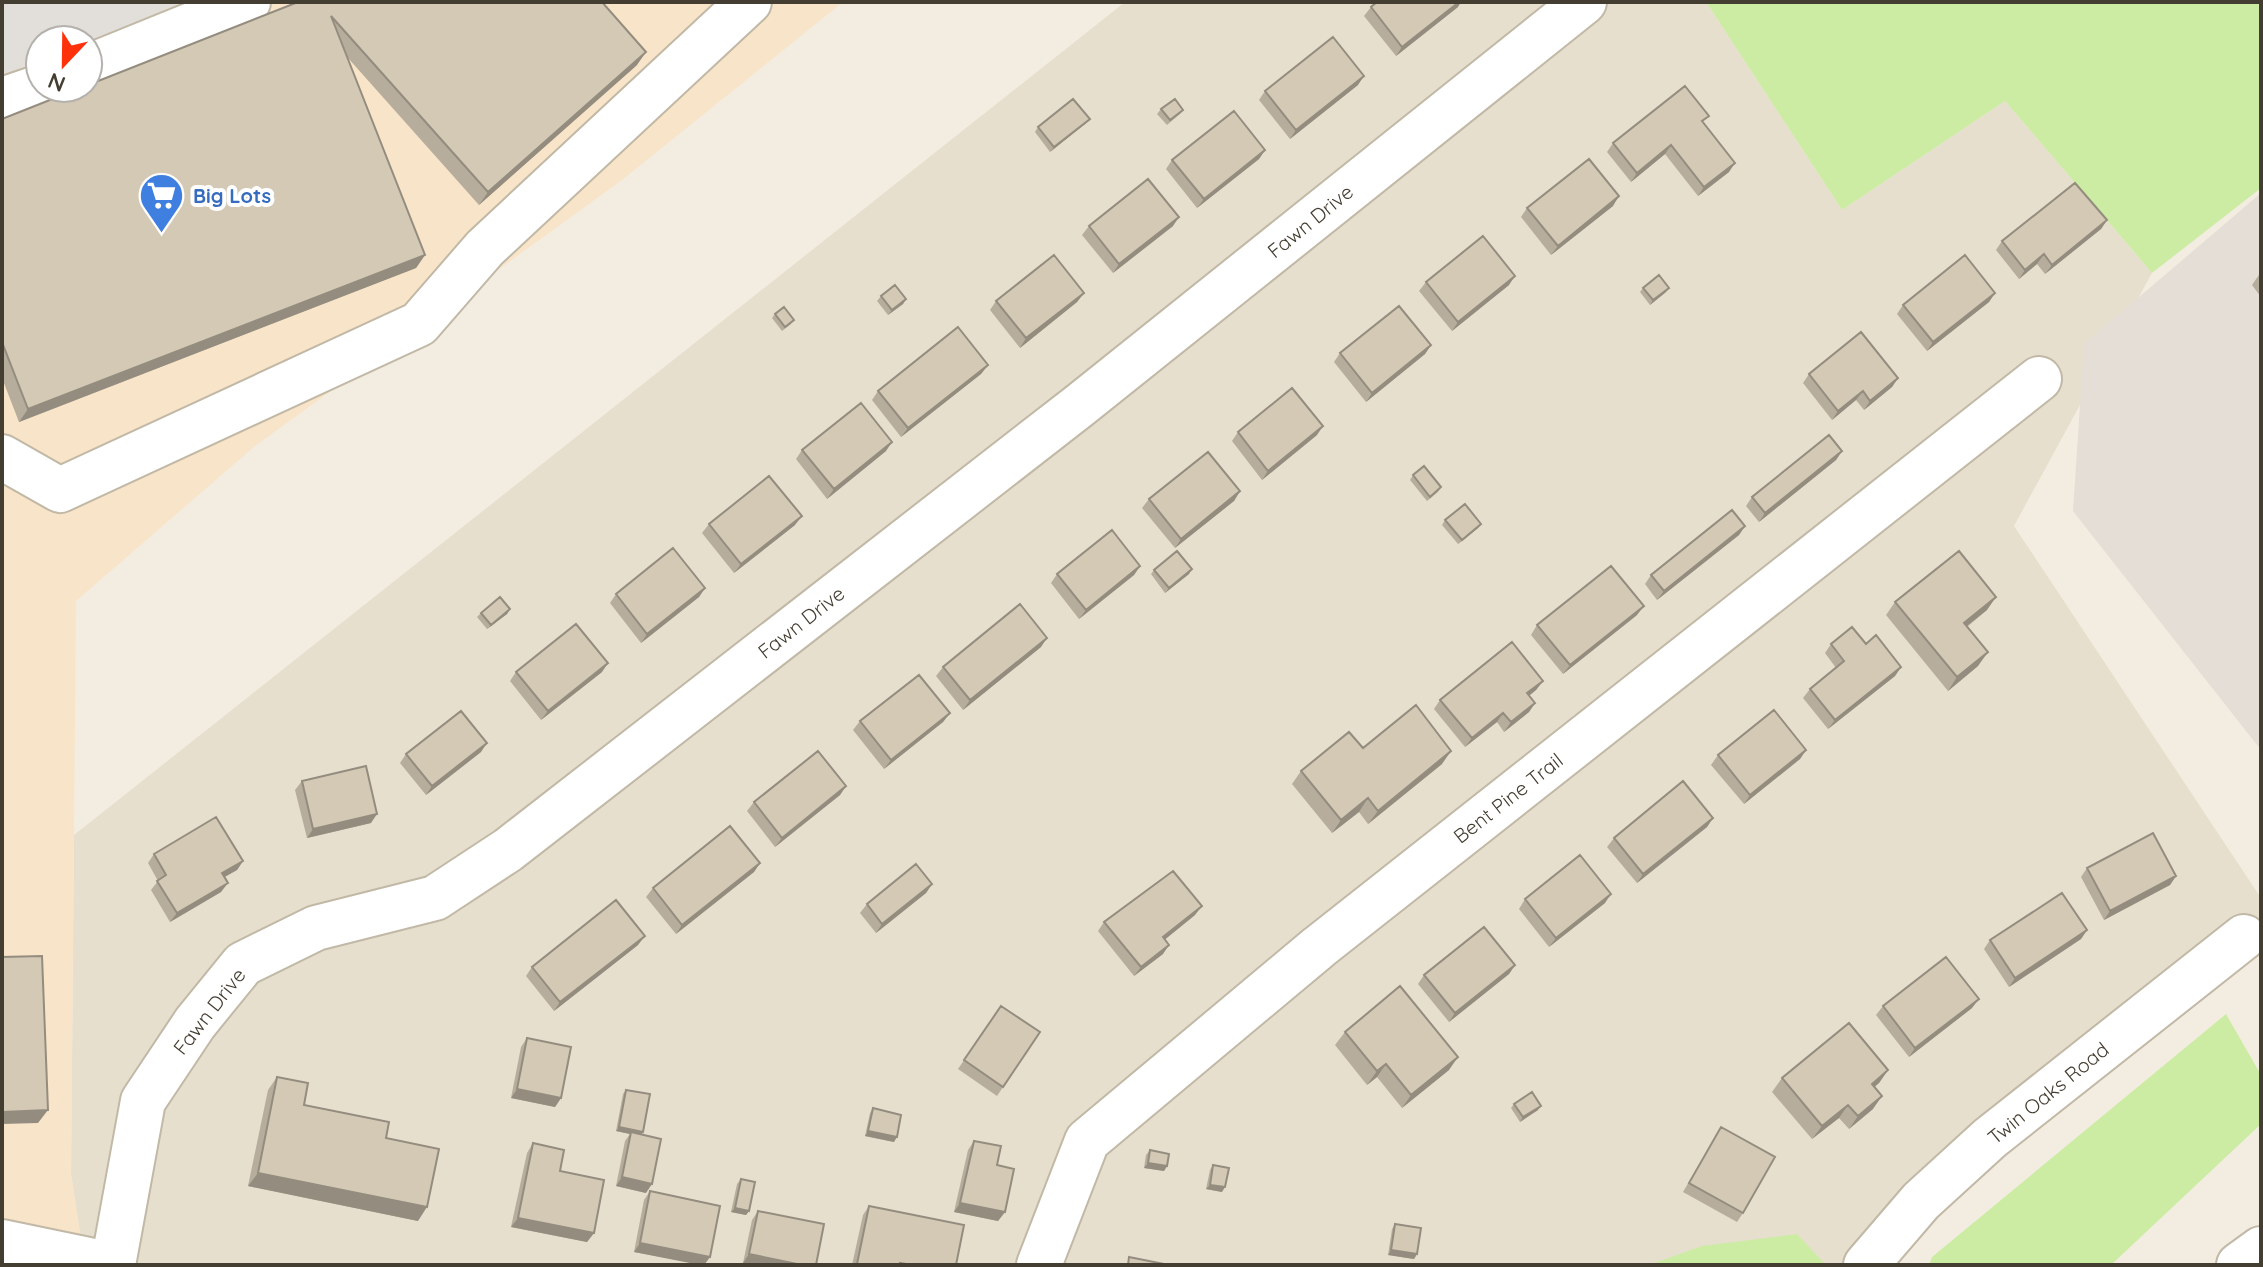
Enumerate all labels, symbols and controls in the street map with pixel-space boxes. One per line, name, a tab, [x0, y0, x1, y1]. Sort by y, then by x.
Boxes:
north arrow	[24, 24, 104, 104]
text: N	[44, 67, 69, 99]
supermarket icon: Big Lots	[138, 171, 186, 234]
street label: Fawn Drive	[1262, 179, 1358, 263]
place label: Big Lots	[193, 183, 271, 208]
street label: Fawn Drive	[753, 580, 849, 664]
street label: Bent Pine Trail	[1448, 748, 1568, 848]
street label: Fawn Drive	[167, 963, 251, 1059]
street label: Twin Oaks Road	[1982, 1037, 2114, 1149]

